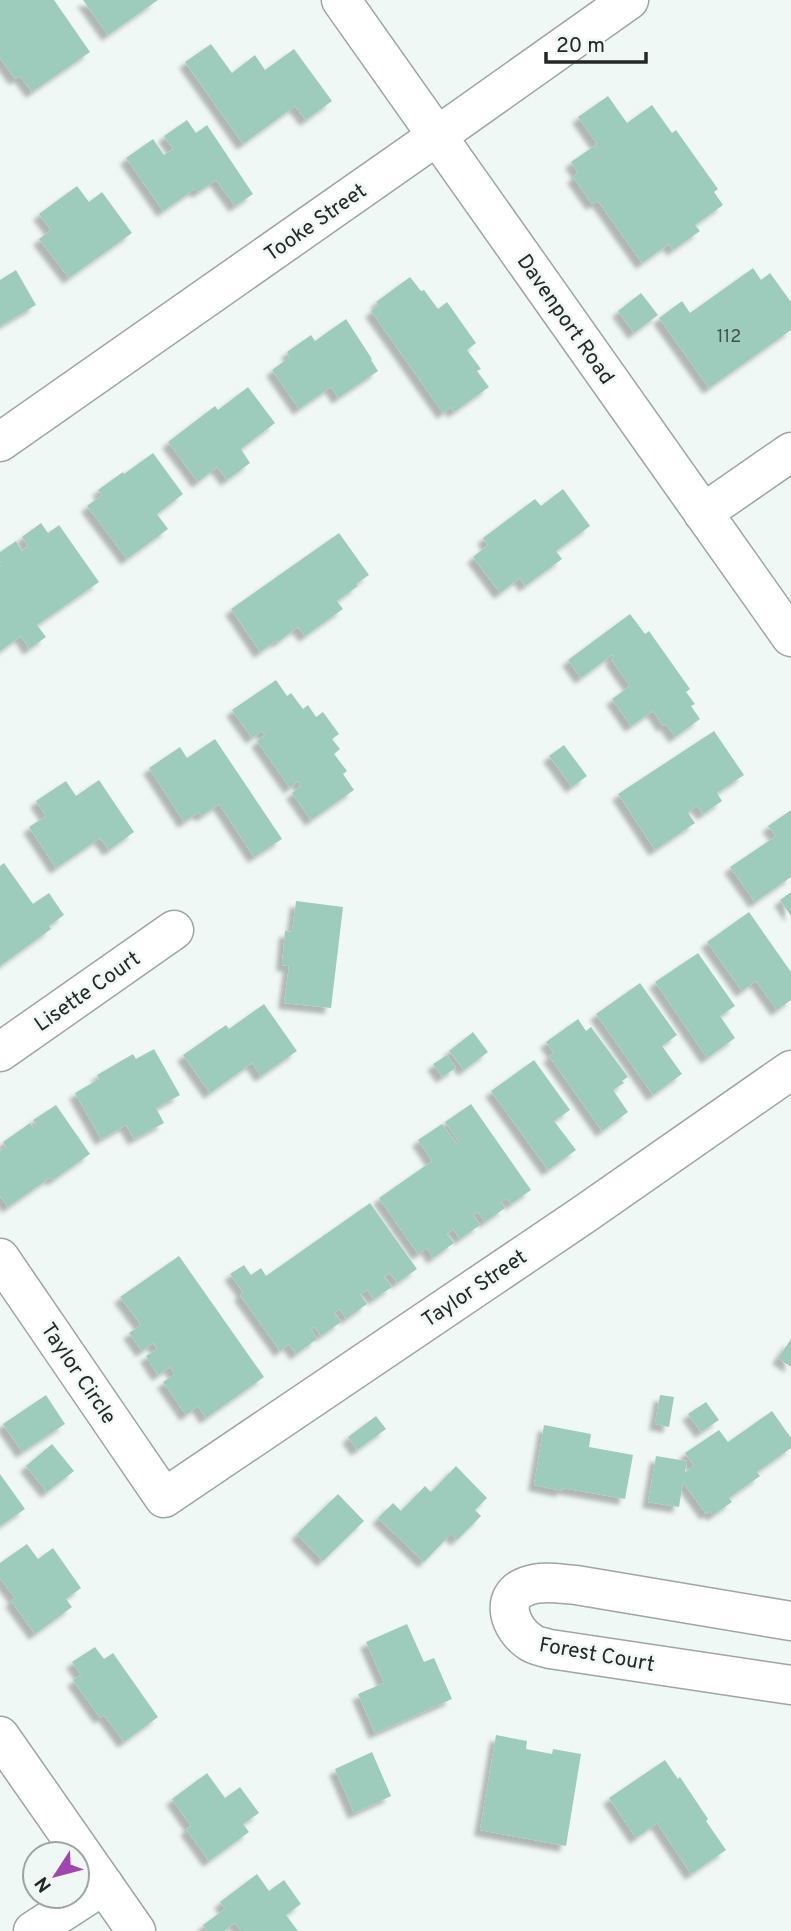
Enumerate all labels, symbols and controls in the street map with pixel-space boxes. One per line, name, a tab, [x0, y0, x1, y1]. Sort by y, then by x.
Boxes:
scale bar	[546, 21, 646, 65]
text: 20 m	[556, 33, 605, 60]
street label: Tooke Street	[259, 178, 372, 268]
street label: Davenport Road	[510, 249, 620, 390]
house number: 112	[717, 326, 741, 349]
street label: Lisette Court	[30, 946, 146, 1039]
street label: Taylor Street	[417, 1244, 533, 1334]
street label: Taylor Circle	[34, 1318, 122, 1430]
street label: Forest Court	[537, 1632, 657, 1679]
north arrow	[21, 1840, 91, 1910]
text: N	[30, 1871, 58, 1896]

